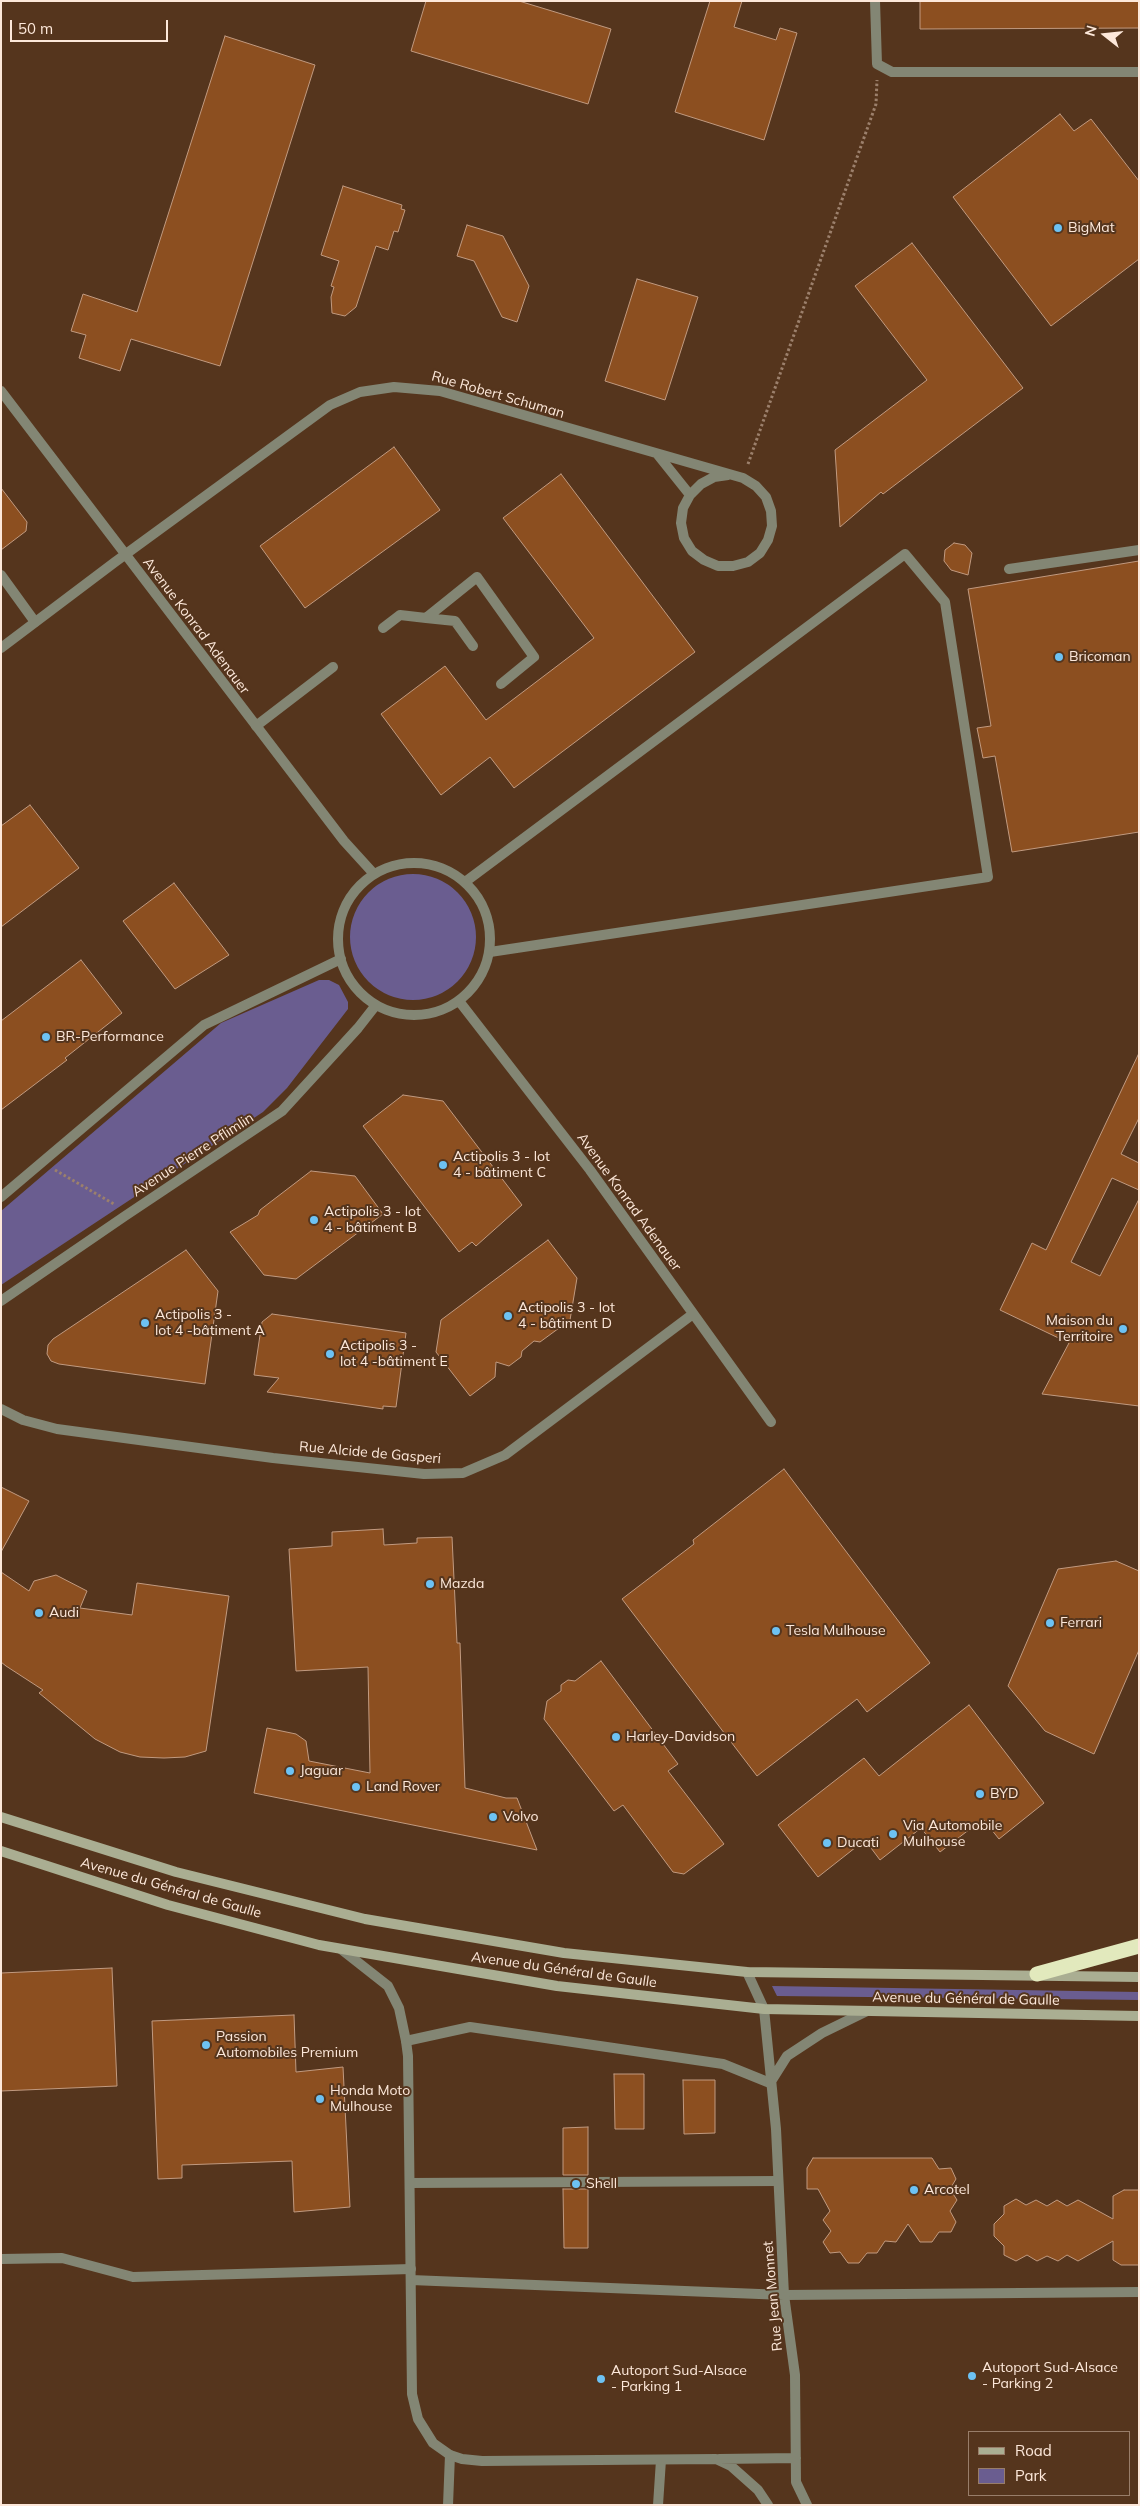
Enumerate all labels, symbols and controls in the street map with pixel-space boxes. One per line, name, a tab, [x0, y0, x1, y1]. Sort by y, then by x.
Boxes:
scale bar	[12, 10, 170, 42]
north arrow	[1080, 10, 1130, 60]
text: 50 m	[18, 19, 53, 38]
text: N	[1080, 23, 1101, 38]
place label: BigMat	[1068, 220, 1115, 236]
marker: BigMat	[1052, 222, 1064, 234]
street label: Rue Robert Schuman	[430, 368, 566, 422]
street label: Avenue Konrad Adenauer	[139, 554, 253, 698]
place label: Bricoman	[1069, 649, 1131, 665]
marker: Bricoman	[1053, 651, 1065, 663]
place label: BR-Performance	[56, 1029, 164, 1045]
marker: BR-Performance	[40, 1031, 52, 1043]
street label: Avenue Pierre Pflimlin	[129, 1109, 257, 1201]
street label: Avenue Konrad Adenauer	[573, 1130, 685, 1274]
place label: Actipolis 3 - lot 4 - bâtiment C	[453, 1149, 550, 1182]
marker: Actipolis 3 - lot 4 - bâtiment C	[437, 1159, 449, 1171]
place label: Actipolis 3 - lot 4 - bâtiment B	[324, 1204, 421, 1236]
marker: Actipolis 3 - lot 4 - bâtiment B	[308, 1214, 320, 1226]
place label: Actipolis 3 - lot 4 - bâtiment D	[518, 1300, 615, 1332]
place label: Actipolis 3 - lot 4 -bâtiment A	[155, 1307, 265, 1340]
marker: Actipolis 3 - lot 4 - bâtiment D	[502, 1310, 514, 1322]
place label: Maison du Territoire	[1046, 1313, 1113, 1345]
marker: Actipolis 3 - lot 4 -bâtiment A	[139, 1317, 151, 1329]
marker: Maison du Territoire	[1117, 1323, 1129, 1335]
place label: Actipolis 3 - lot 4 -bâtiment E	[340, 1338, 448, 1370]
marker: Actipolis 3 - lot 4 -bâtiment E	[324, 1348, 336, 1360]
street label: Rue Alcide de Gasperi	[298, 1438, 442, 1468]
place label: Mazda	[440, 1576, 484, 1592]
marker: Mazda	[424, 1578, 436, 1590]
place label: Audi	[49, 1605, 79, 1621]
marker: Audi	[33, 1607, 45, 1619]
place label: Ferrari	[1060, 1615, 1102, 1631]
marker: Ferrari	[1044, 1617, 1056, 1629]
place label: Tesla Mulhouse	[786, 1623, 886, 1639]
marker: Tesla Mulhouse	[770, 1625, 782, 1637]
place label: Harley-Davidson	[626, 1729, 735, 1745]
marker: Harley-Davidson	[610, 1731, 622, 1743]
place label: Jaguar	[300, 1763, 343, 1779]
marker: Jaguar	[284, 1765, 296, 1777]
place label: Land Rover	[366, 1779, 440, 1795]
marker: Land Rover	[350, 1781, 362, 1793]
place label: BYD	[990, 1786, 1018, 1802]
marker: BYD	[974, 1788, 986, 1800]
place label: Volvo	[503, 1809, 539, 1825]
marker: Volvo	[487, 1811, 499, 1823]
place label: Via Automobile Mulhouse	[903, 1818, 1002, 1850]
marker: Via Automobile Mulhouse	[887, 1828, 899, 1840]
place label: Ducati	[837, 1835, 879, 1851]
marker: Ducati	[821, 1837, 833, 1849]
street label: Avenue du Général de Gaulle	[79, 1854, 263, 1922]
street label: Avenue du Général de Gaulle	[470, 1949, 658, 1991]
street label: Avenue du Général de Gaulle	[872, 1989, 1060, 2009]
place label: Passion Automobiles Premium	[216, 2029, 358, 2062]
marker: Passion Automobiles Premium	[200, 2039, 212, 2051]
place label: Honda Moto Mulhouse	[330, 2083, 410, 2116]
marker: Honda Moto Mulhouse	[314, 2093, 326, 2105]
place label: Shell	[586, 2176, 617, 2192]
marker: Shell	[570, 2178, 582, 2190]
place label: Arcotel	[924, 2182, 970, 2198]
marker: Arcotel	[908, 2184, 920, 2196]
street label: Rue Jean Monnet	[760, 2240, 786, 2352]
place label: Autoport Sud-Alsace - Parking 2	[982, 2360, 1118, 2392]
place label: Autoport Sud-Alsace - Parking 1	[611, 2363, 747, 2396]
marker: Autoport Sud-Alsace - Parking 2	[966, 2370, 978, 2382]
marker: Autoport Sud-Alsace - Parking 1	[595, 2373, 607, 2385]
legend	[968, 2431, 1130, 2496]
text: Road	[1015, 2441, 1052, 2460]
text: Park	[1015, 2466, 1047, 2485]

